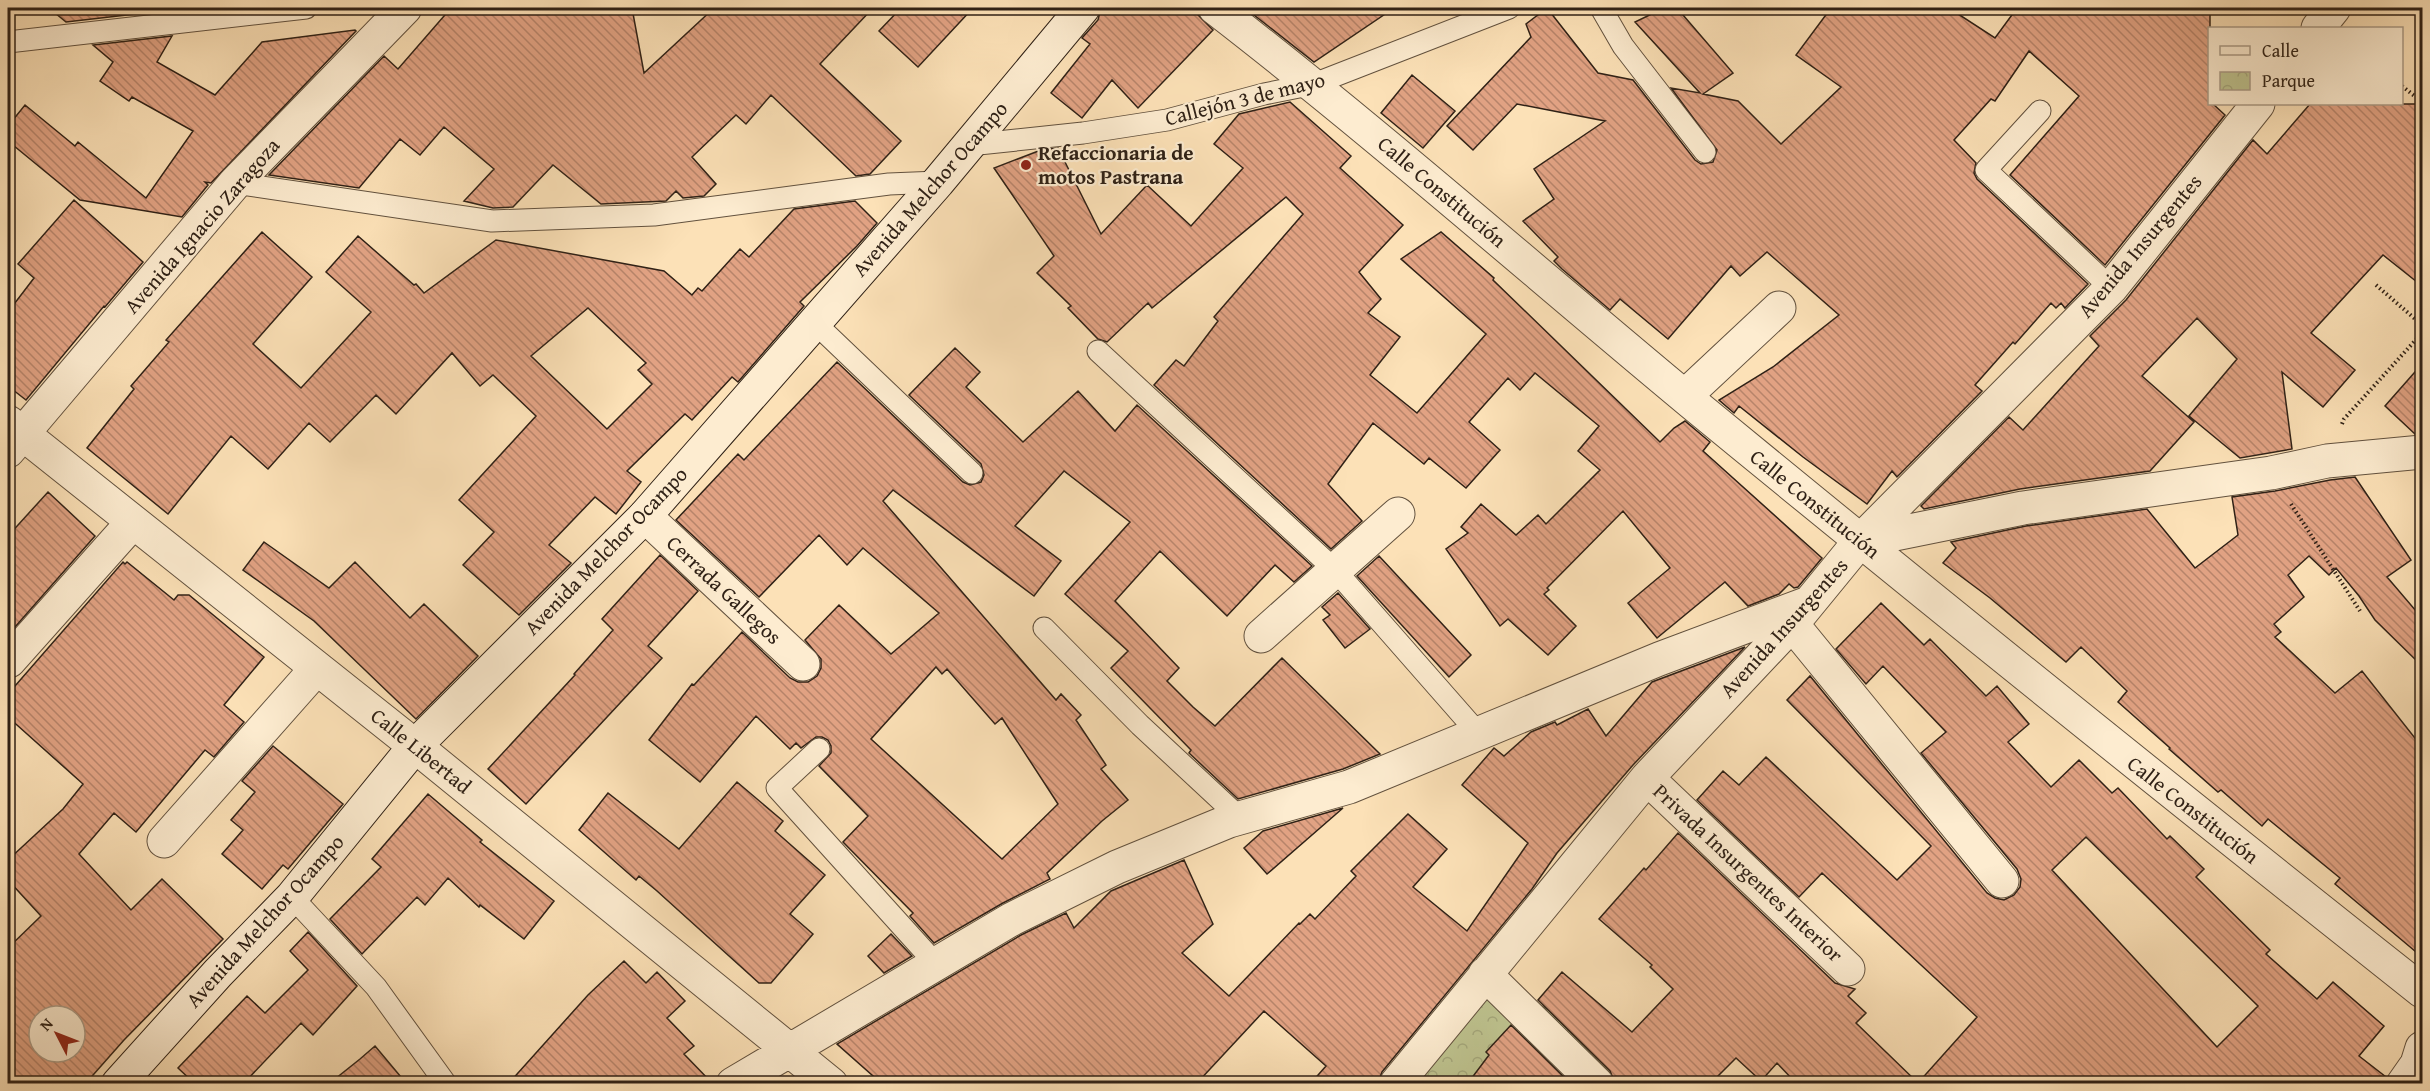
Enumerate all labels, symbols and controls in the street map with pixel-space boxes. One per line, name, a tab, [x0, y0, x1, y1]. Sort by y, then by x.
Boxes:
legend	[2208, 27, 2403, 105]
text: Calle	[2262, 37, 2299, 64]
street label: Callejón 3 de mayo	[1162, 64, 1328, 133]
text: Parque	[2262, 67, 2315, 94]
street label: Avenida Melchor Ocampo	[844, 94, 1015, 283]
street label: Calle Constitución	[1371, 128, 1514, 255]
street label: Avenida Ignacio Zaragoza	[116, 131, 287, 320]
place label: Refaccionaria de motos Pastrana	[1038, 137, 1194, 192]
marker: Refaccionaria de motos Pastrana	[1019, 158, 1033, 172]
street label: Avenida Insurgentes	[2070, 167, 2209, 324]
street label: Calle Constitución	[1744, 441, 1887, 566]
street label: Avenida Melchor Ocampo	[517, 459, 695, 642]
street label: Cerrada Gallegos	[660, 528, 789, 651]
street label: Avenida Insurgentes	[1712, 551, 1855, 705]
street label: Calle Libertad	[364, 700, 479, 801]
street label: Calle Constitución	[2121, 748, 2266, 871]
street label: Privada Insurgentes Interior	[1646, 776, 1851, 969]
street label: Avenida Melchor Ocampo	[178, 827, 351, 1014]
north arrow	[27, 1004, 87, 1064]
text: N	[33, 1012, 59, 1036]

